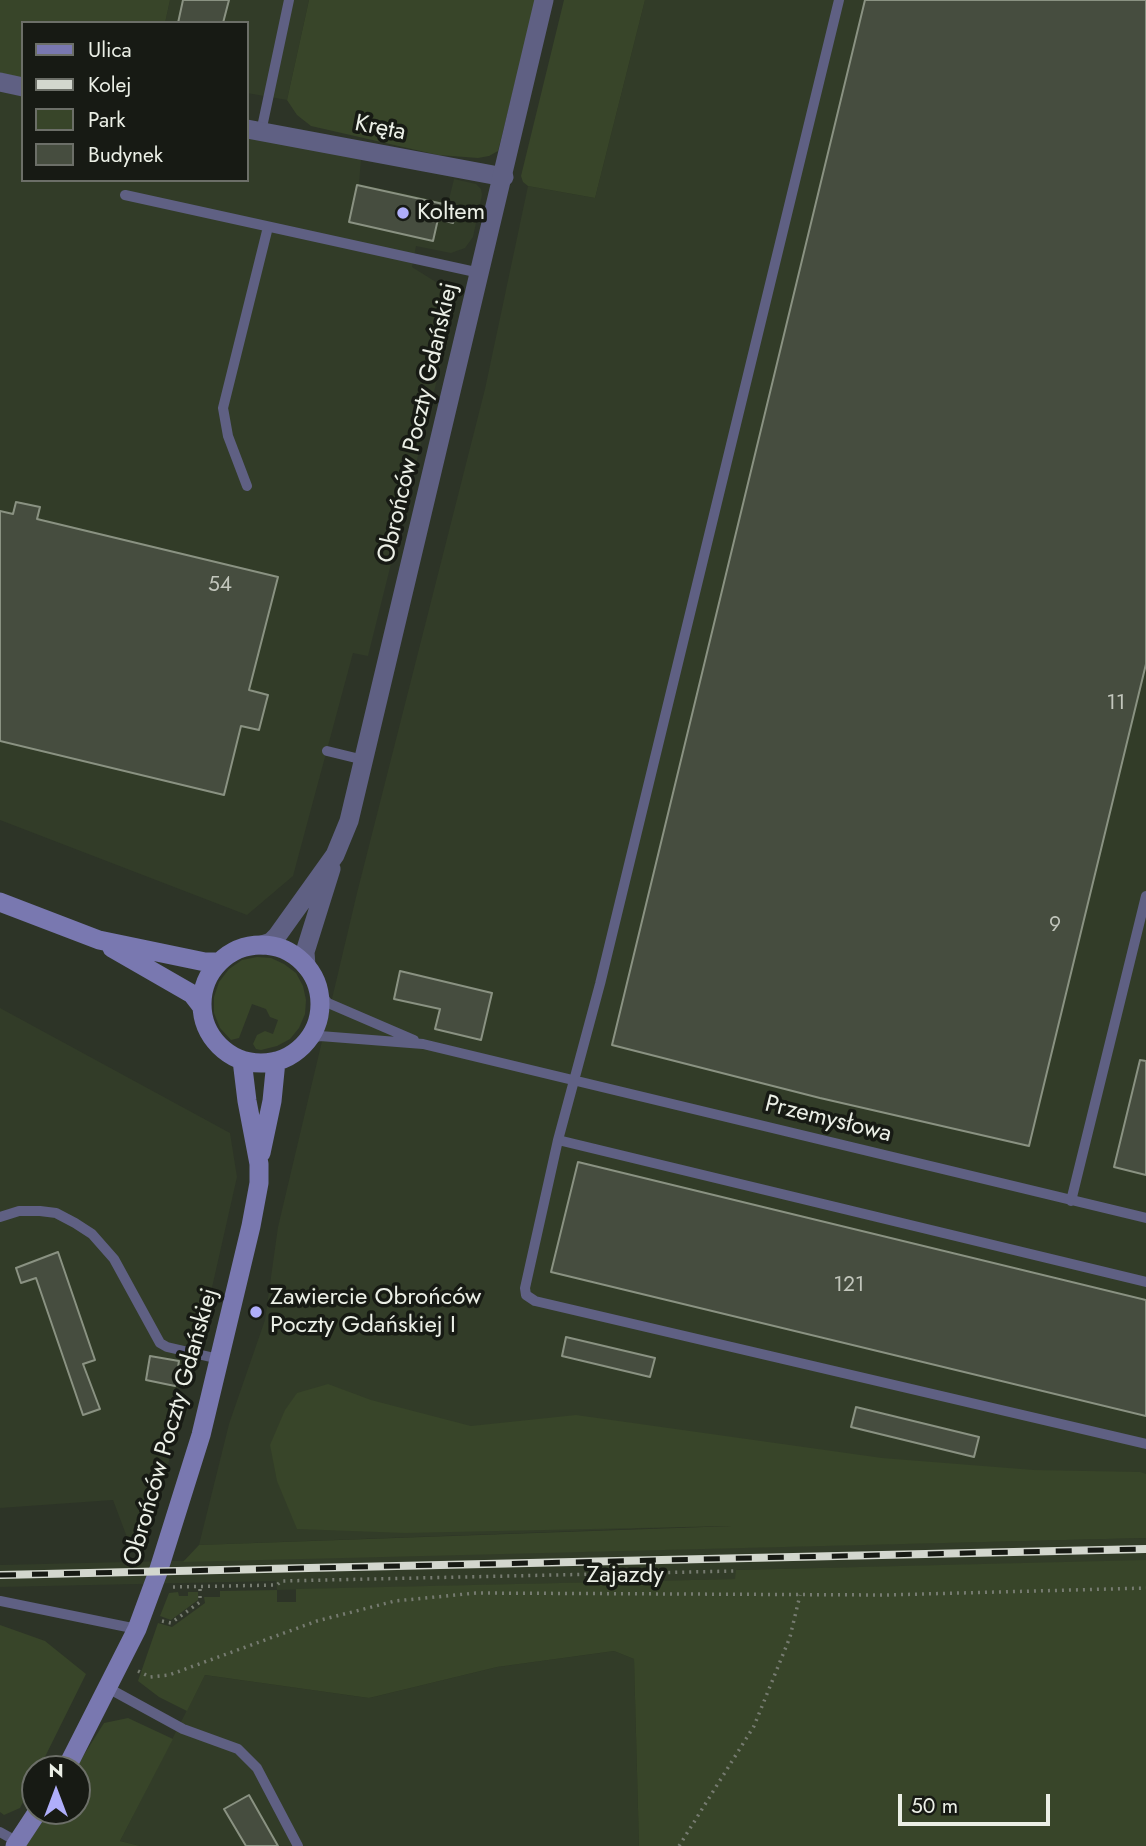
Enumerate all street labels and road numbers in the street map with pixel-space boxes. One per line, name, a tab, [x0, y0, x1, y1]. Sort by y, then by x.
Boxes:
street label: Kręta	[352, 110, 408, 148]
street label: Obrońców Poczty Gdańskiej	[373, 280, 465, 566]
street label: Przemysłowa	[762, 1090, 894, 1150]
street label: Obrońców Poczty Gdańskiej	[119, 1285, 225, 1569]
street label: Zajazdy	[586, 1562, 664, 1590]

